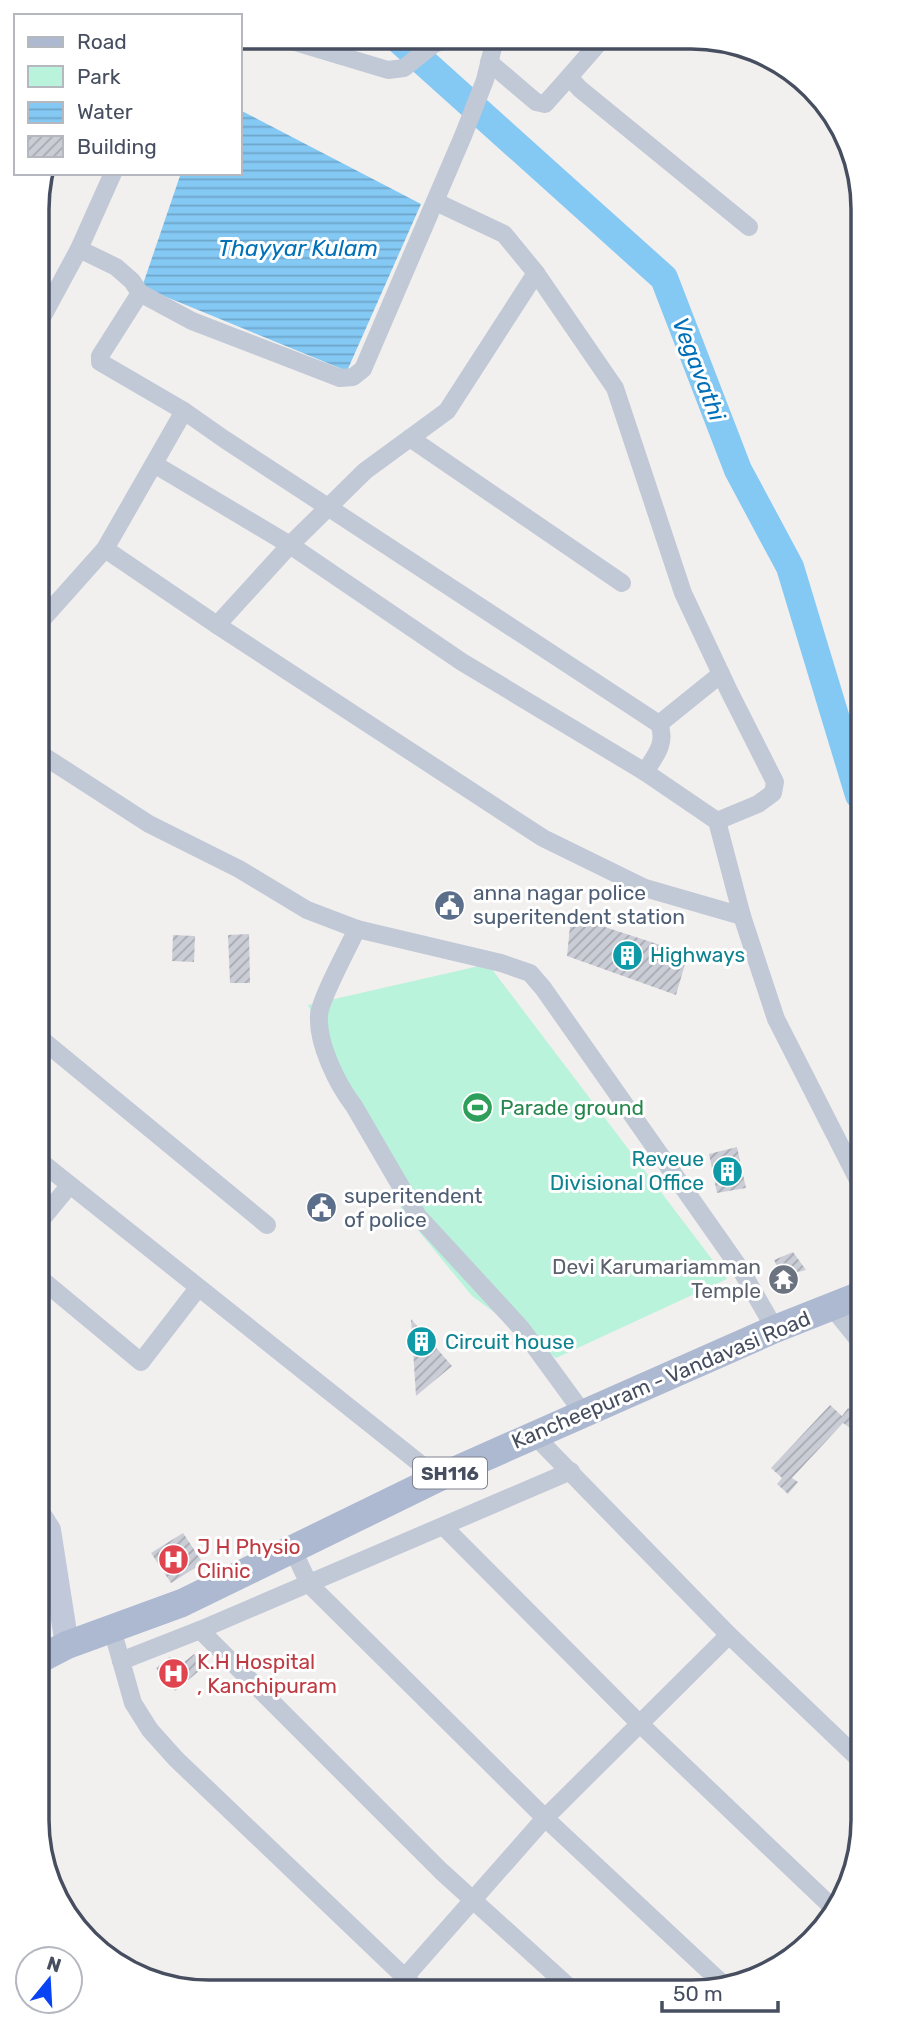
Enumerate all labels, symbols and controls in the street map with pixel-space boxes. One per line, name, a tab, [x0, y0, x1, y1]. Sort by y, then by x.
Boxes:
legend	[14, 14, 242, 175]
text: Road	[77, 29, 127, 54]
text: Park	[77, 64, 121, 89]
text: Water	[77, 99, 133, 124]
text: Building	[77, 134, 157, 159]
water label: Thayyar Kulam	[218, 234, 378, 262]
water label: Vegavathi	[666, 313, 732, 426]
place label: anna nagar police superitendent station	[473, 880, 685, 929]
public building icon: anna nagar police superitendent station	[433, 888, 467, 922]
building icon: Highways	[610, 938, 644, 972]
place label: Highways	[650, 942, 745, 967]
sports icon: Parade ground	[460, 1091, 494, 1125]
place label: Parade ground	[500, 1095, 644, 1120]
place label: Reveue Divisional Office	[550, 1146, 704, 1195]
building icon: Reveue Divisional Office	[710, 1154, 744, 1188]
place label: superitendent of police	[344, 1183, 482, 1232]
public building icon: superitendent of police	[304, 1191, 338, 1225]
place label: Devi Karumariamman Temple	[552, 1254, 761, 1303]
temple icon: Devi Karumariamman Temple	[767, 1262, 801, 1296]
street label: Kancheepuram - Vandavasi Road	[508, 1305, 814, 1454]
building icon: Circuit house	[405, 1325, 439, 1359]
place label: Circuit house	[445, 1329, 574, 1354]
road number: SH116	[413, 1457, 487, 1488]
place label: J H Physio Clinic	[197, 1534, 301, 1583]
hospital icon: J H Physio Clinic	[157, 1542, 191, 1576]
place label: K.H Hospital , Kanchipuram	[197, 1649, 337, 1698]
hospital icon: K.H Hospital , Kanchipuram	[157, 1657, 191, 1691]
north arrow	[14, 1945, 84, 2015]
text: N	[44, 1951, 64, 1977]
scale bar	[662, 1969, 778, 2013]
text: 50 m	[673, 1981, 723, 2006]

